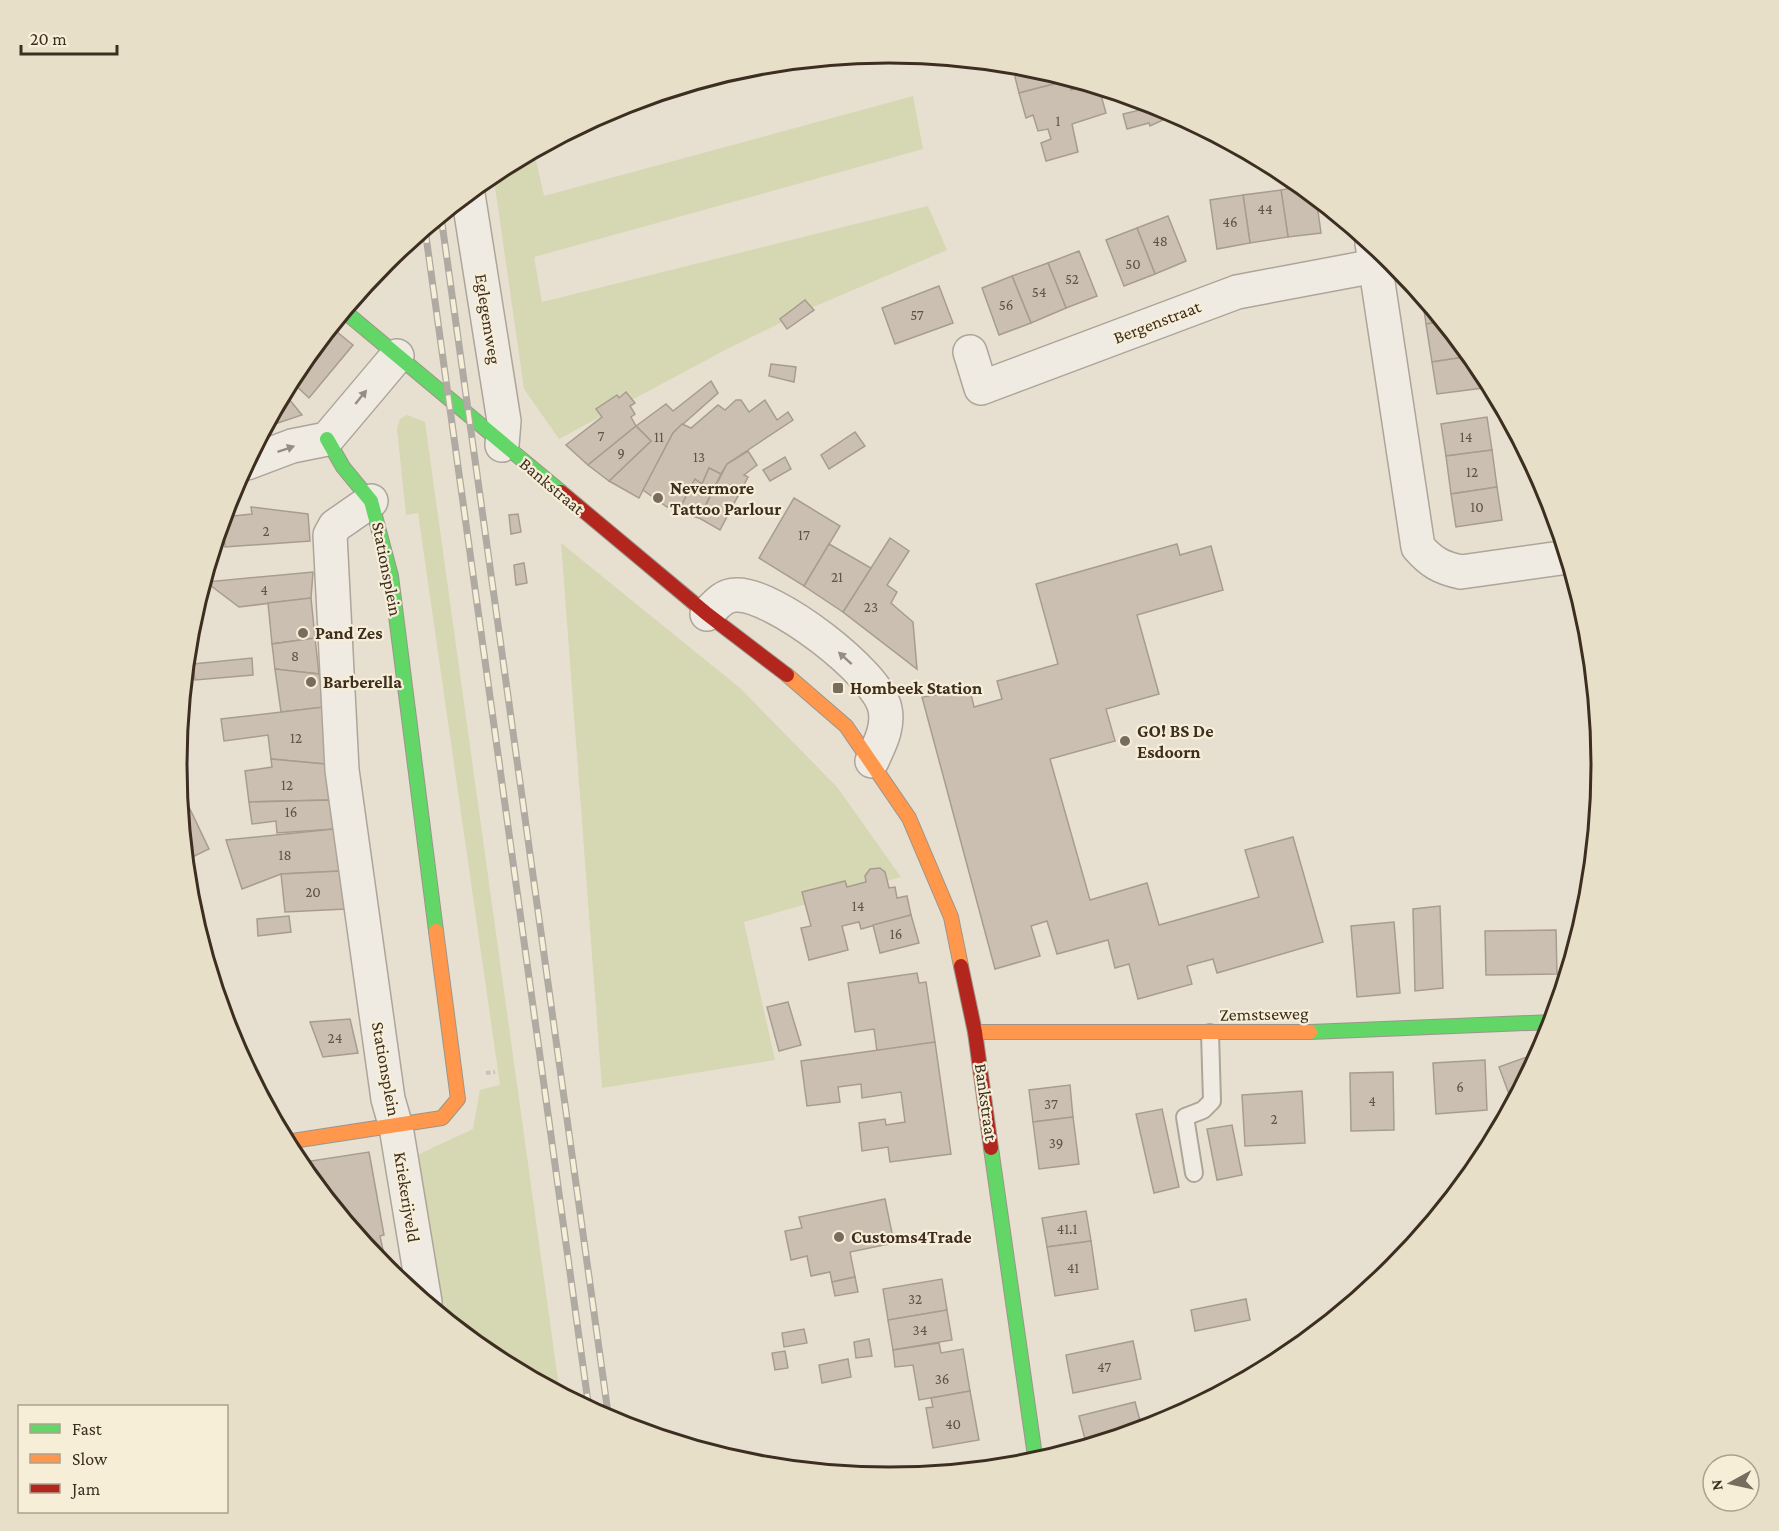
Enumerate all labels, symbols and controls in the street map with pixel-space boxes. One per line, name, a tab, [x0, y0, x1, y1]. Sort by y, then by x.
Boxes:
scale bar	[21, 18, 117, 56]
text: 20 m	[30, 29, 67, 49]
house number: 1	[1056, 113, 1061, 129]
house number: 44	[1257, 201, 1273, 217]
house number: 46	[1222, 214, 1238, 230]
house number: 48	[1152, 233, 1168, 249]
house number: 50	[1125, 256, 1141, 272]
house number: 52	[1065, 271, 1079, 287]
street label: Eglegemweg	[471, 272, 505, 366]
house number: 54	[1032, 284, 1046, 300]
street label: Bergenstraat	[1111, 296, 1204, 348]
house number: 56	[999, 297, 1013, 313]
house number: 57	[910, 307, 924, 323]
one-way arrow	[355, 389, 368, 405]
house number: 7	[598, 428, 605, 444]
house number: 11	[654, 429, 664, 445]
house number: 14	[1460, 429, 1472, 445]
one-way arrow	[277, 444, 295, 453]
house number: 9	[617, 445, 625, 461]
house number: 13	[693, 449, 705, 465]
street label: Bankstraat	[516, 453, 589, 519]
house number: 12	[1466, 464, 1478, 480]
place label: Nevermore Tattoo Parlour	[670, 478, 781, 519]
marker: Nevermore Tattoo Parlour	[651, 491, 665, 505]
house number: 10	[1470, 499, 1484, 515]
street label: Stationsplein	[368, 520, 406, 618]
house number: 2	[262, 523, 270, 539]
house number: 17	[798, 527, 810, 543]
house number: 21	[831, 569, 843, 585]
house number: 4	[260, 582, 268, 598]
house number: 23	[864, 599, 878, 615]
place label: Pand Zes	[315, 623, 383, 643]
marker: Pand Zes	[296, 626, 310, 640]
house number: 8	[291, 648, 299, 664]
one-way arrow	[838, 652, 853, 665]
place label: Barberella	[323, 672, 402, 692]
marker: Barberella	[304, 675, 318, 689]
place label: Hombeek Station	[850, 678, 983, 698]
marker: Hombeek Station	[831, 681, 845, 695]
place label: GO! BS De Esdoorn	[1137, 721, 1214, 762]
house number: 12	[290, 730, 302, 746]
marker: GO! BS De Esdoorn	[1118, 734, 1132, 748]
house number: 12	[281, 777, 293, 793]
house number: 16	[285, 804, 297, 820]
house number: 18	[278, 847, 292, 863]
house number: 20	[305, 884, 321, 900]
house number: 14	[852, 898, 864, 914]
house number: 16	[890, 926, 902, 942]
street label: Zemstseweg	[1219, 1003, 1309, 1025]
street label: Stationsplein	[368, 1020, 404, 1118]
house number: 24	[328, 1030, 342, 1046]
street label: Bankstraat	[971, 1062, 1001, 1143]
house number: 6	[1456, 1079, 1464, 1095]
house number: 4	[1368, 1093, 1376, 1109]
house number: 37	[1044, 1096, 1058, 1112]
house number: 2	[1270, 1111, 1278, 1127]
house number: 39	[1049, 1135, 1063, 1151]
street label: Kriekerijveld	[389, 1150, 424, 1244]
house number: 41.1	[1056, 1221, 1078, 1237]
place label: Customs4Trade	[851, 1227, 972, 1247]
marker: Customs4Trade	[832, 1230, 846, 1244]
house number: 41	[1067, 1260, 1079, 1276]
house number: 32	[908, 1291, 922, 1307]
house number: 34	[913, 1322, 927, 1338]
house number: 47	[1097, 1359, 1111, 1375]
house number: 36	[935, 1371, 949, 1387]
legend	[18, 1405, 228, 1513]
house number: 40	[945, 1416, 961, 1432]
text: Fast	[72, 1419, 103, 1439]
text: Slow	[72, 1449, 108, 1469]
north arrow	[1701, 1453, 1761, 1513]
text: N	[1707, 1478, 1726, 1492]
text: Jam	[70, 1479, 101, 1499]

